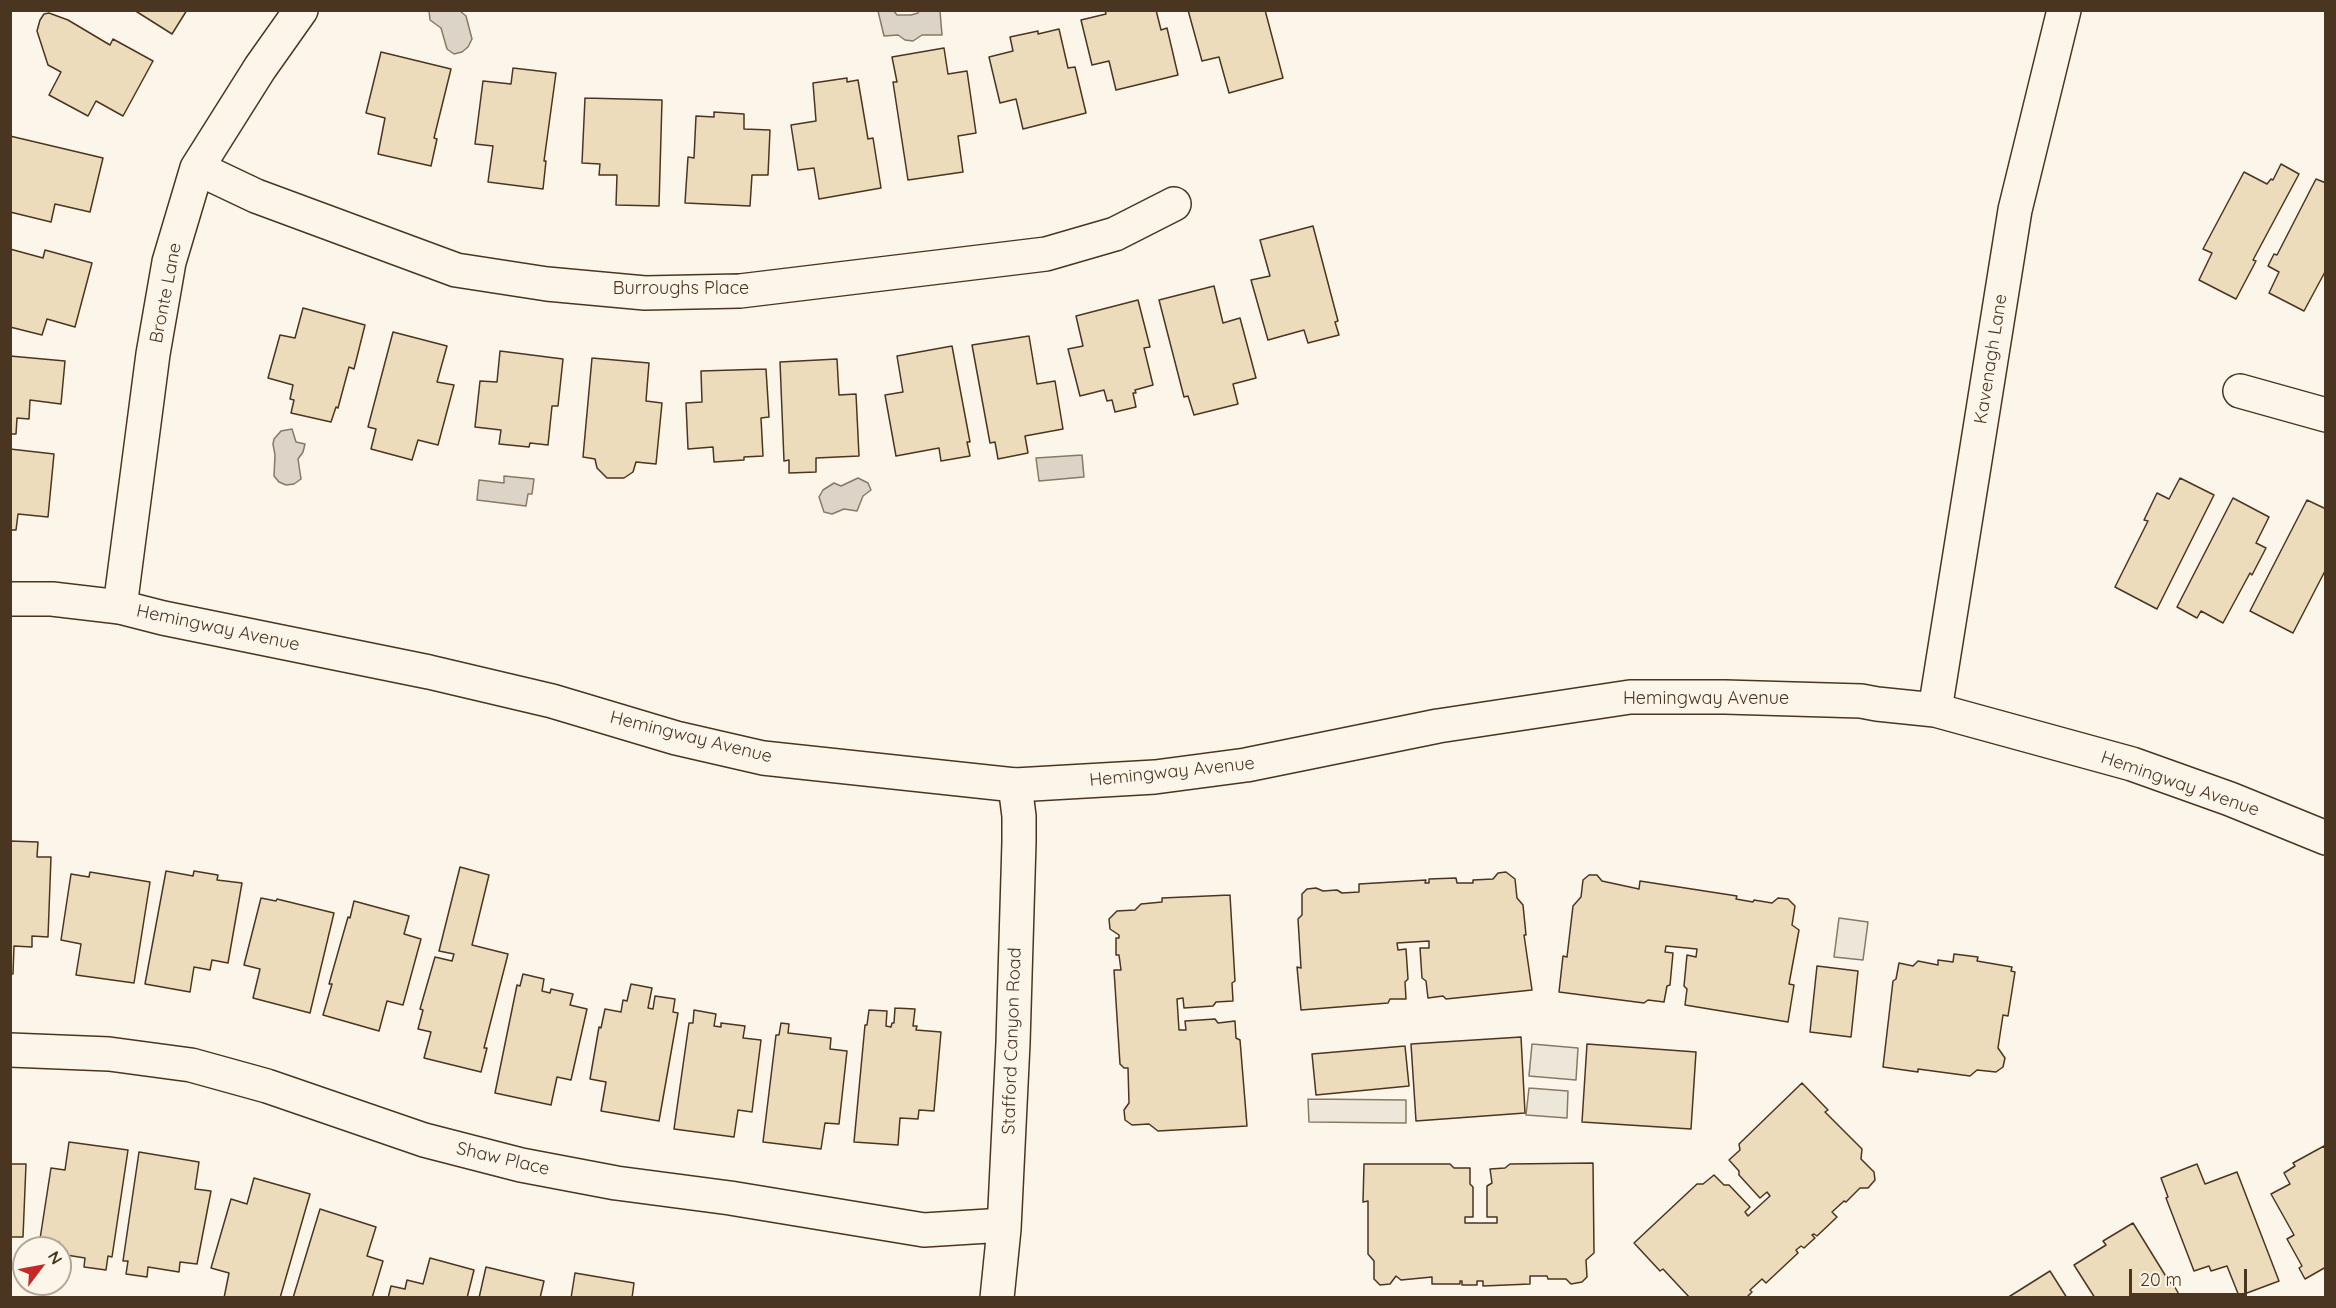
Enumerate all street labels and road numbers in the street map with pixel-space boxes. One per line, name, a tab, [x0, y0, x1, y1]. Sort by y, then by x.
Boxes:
street label: Bronte Lane	[146, 241, 186, 345]
street label: Burroughs Place	[613, 278, 749, 300]
street label: Kavenagh Lane	[1970, 293, 2012, 425]
street label: Hemingway Avenue	[134, 600, 302, 656]
street label: Hemingway Avenue	[1623, 688, 1789, 710]
street label: Hemingway Avenue	[608, 706, 774, 768]
street label: Hemingway Avenue	[2098, 747, 2262, 821]
street label: Hemingway Avenue	[1088, 753, 1256, 791]
street label: Stafford Canyon Road	[998, 947, 1026, 1135]
street label: Shaw Place	[454, 1138, 552, 1180]

